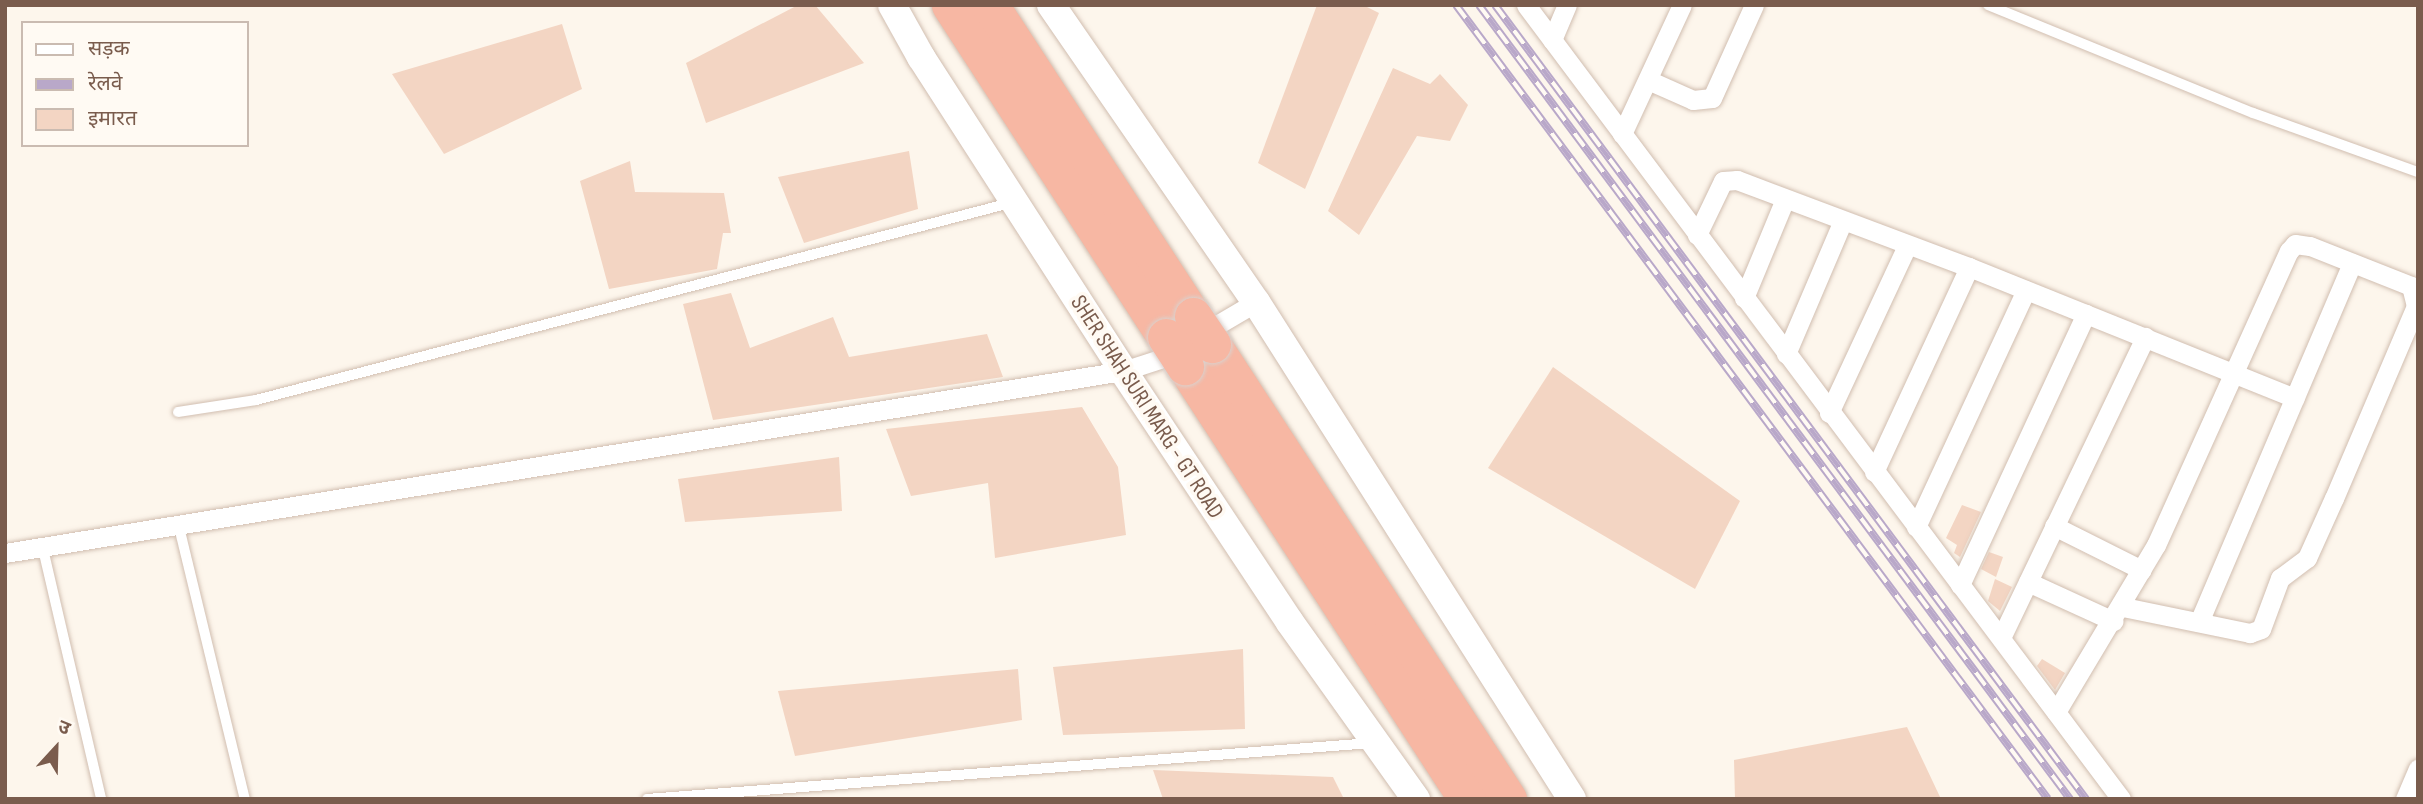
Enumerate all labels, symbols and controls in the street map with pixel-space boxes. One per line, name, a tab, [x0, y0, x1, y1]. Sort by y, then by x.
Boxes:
legend	[21, 21, 248, 147]
text: सड़क	[88, 36, 130, 61]
text: रेलवे	[88, 71, 123, 96]
text: इमारत	[88, 106, 137, 131]
street label: SHER SHAH SURI MARG - GT ROAD	[1064, 290, 1230, 524]
north arrow	[21, 713, 91, 783]
text: उ	[55, 715, 74, 741]

